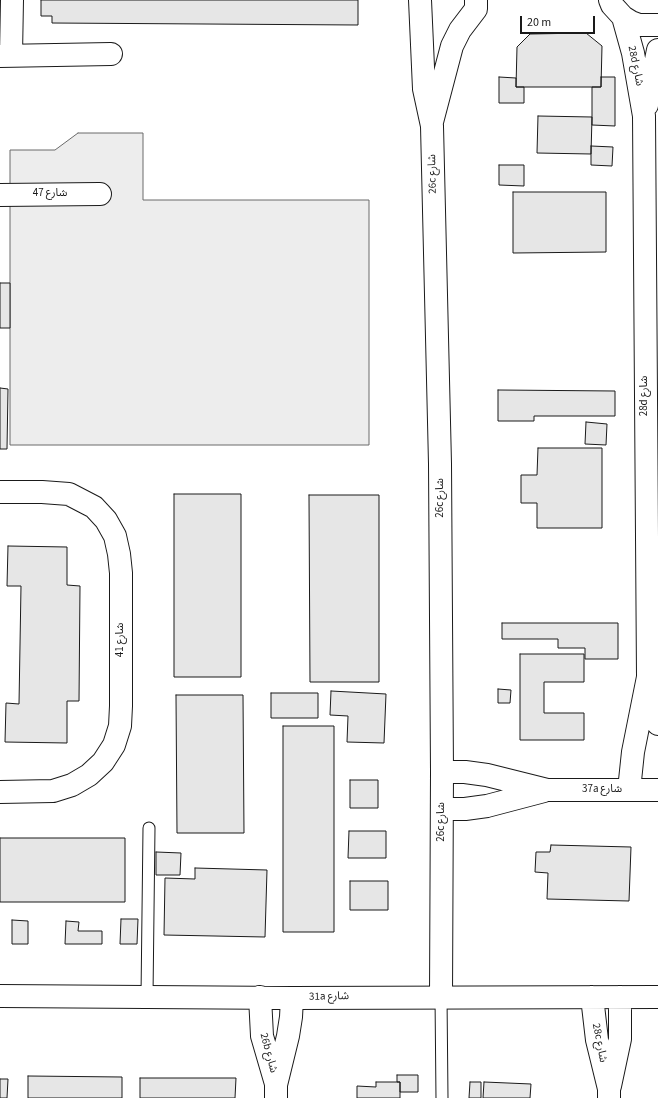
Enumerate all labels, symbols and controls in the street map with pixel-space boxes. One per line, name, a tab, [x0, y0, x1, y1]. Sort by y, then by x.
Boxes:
scale bar	[522, 8, 597, 34]
text: 20 m	[527, 14, 551, 31]
street label: 28d شارع	[624, 45, 646, 87]
street label: 26c شارع	[426, 154, 440, 194]
street label: شارع 47	[33, 187, 67, 201]
street label: 28d شارع	[638, 376, 652, 416]
street label: 26c شارع	[434, 478, 448, 518]
street label: شارع 41	[114, 623, 128, 657]
street label: 37a شارع	[582, 783, 622, 797]
street label: 26c شارع	[435, 802, 449, 842]
street label: 31a شارع	[309, 990, 349, 1004]
street label: 28c شارع	[589, 1022, 609, 1064]
street label: 26b شارع	[256, 1032, 280, 1074]

